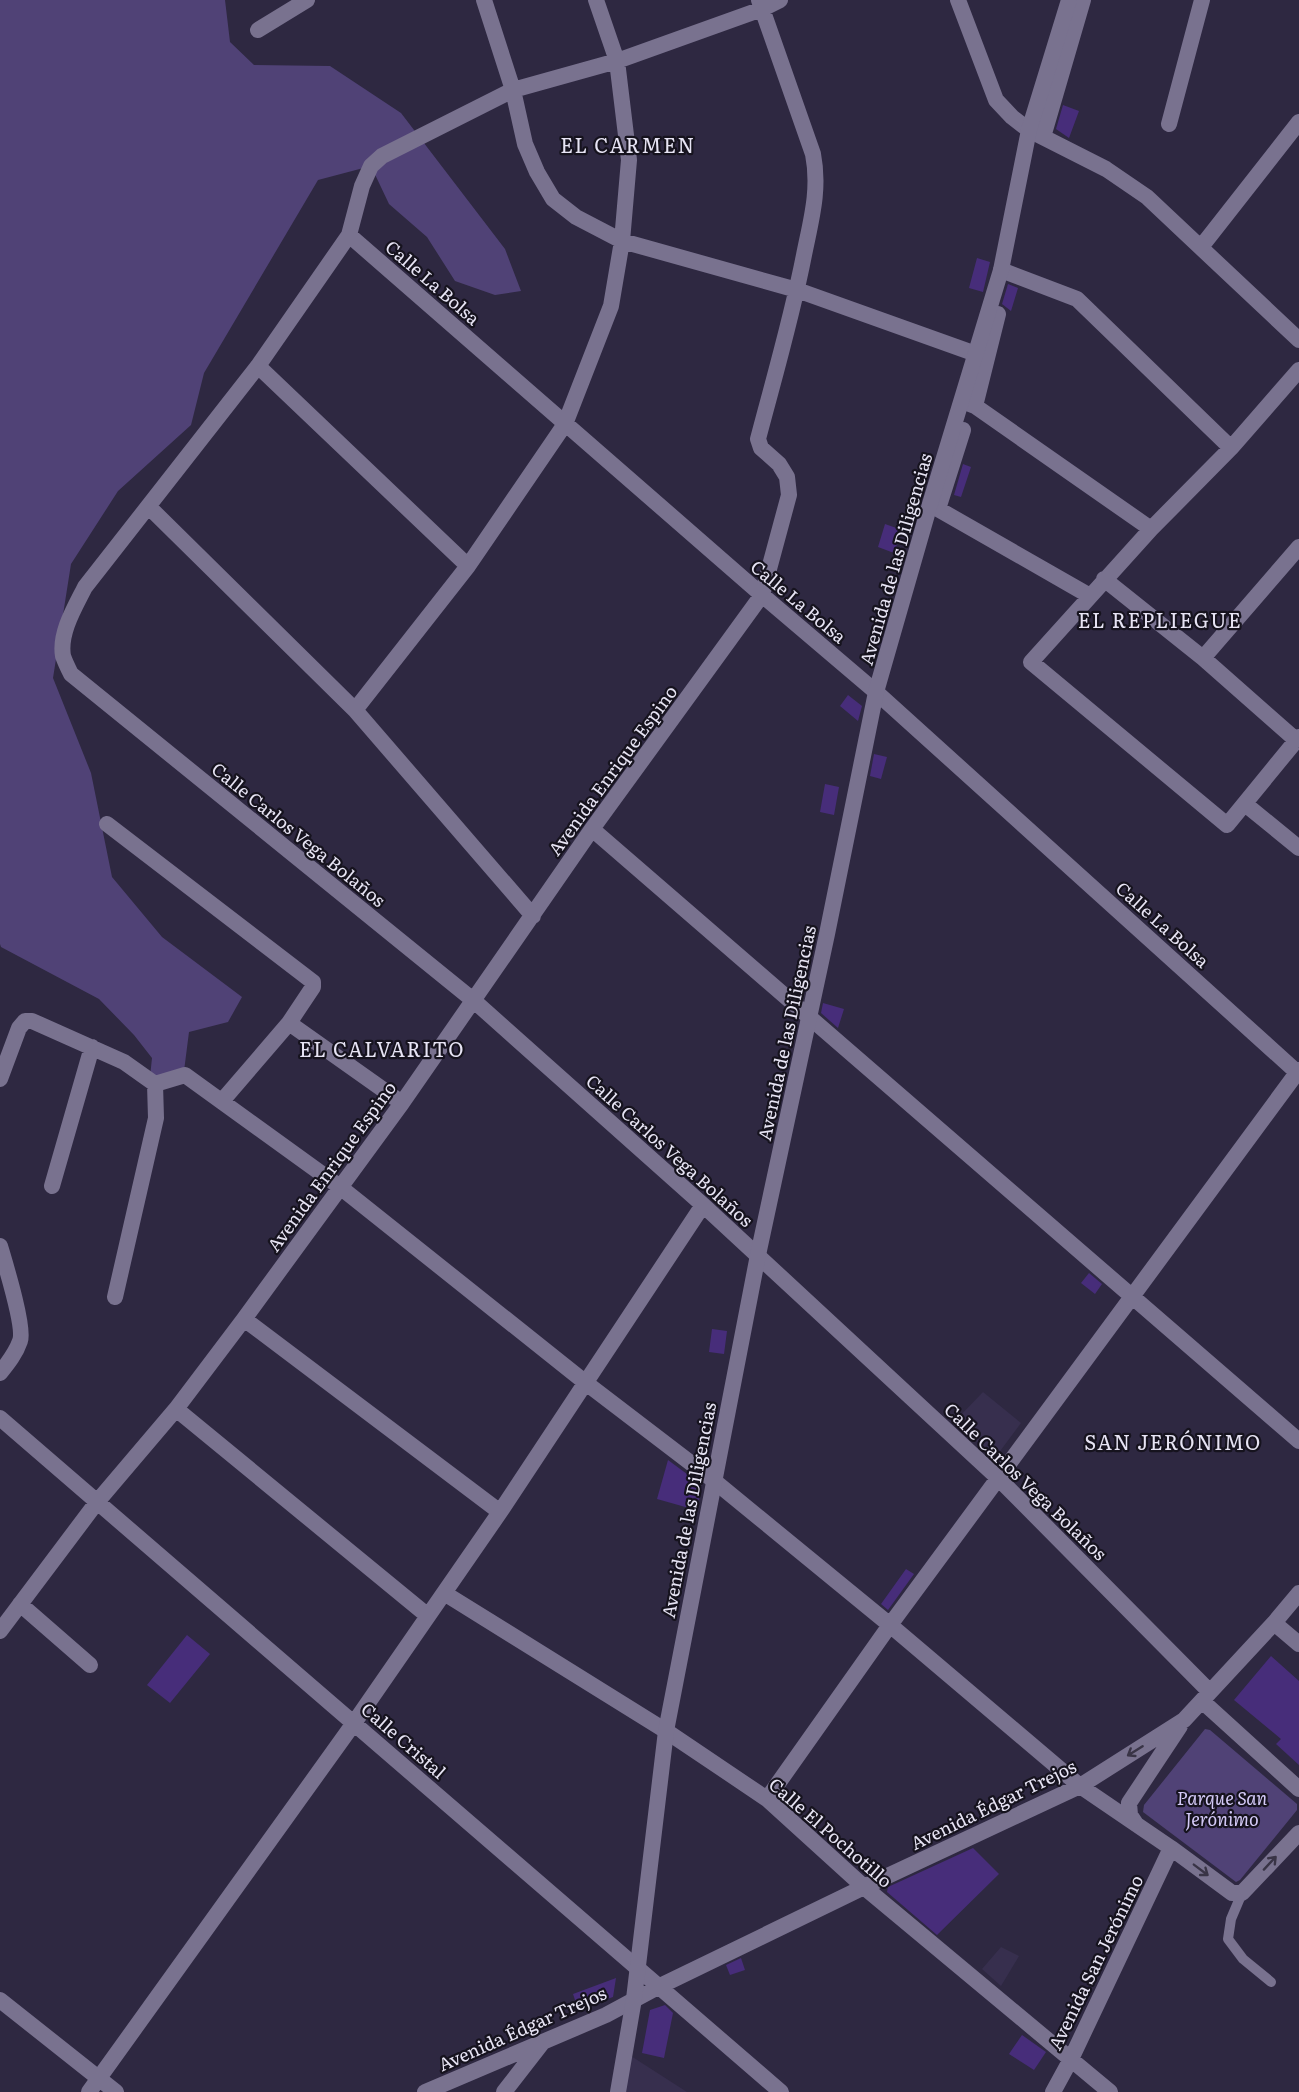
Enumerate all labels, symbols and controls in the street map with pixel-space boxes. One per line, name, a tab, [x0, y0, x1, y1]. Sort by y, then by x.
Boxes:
district label: EL CARMEN	[560, 129, 696, 159]
street label: Calle La Bolsa	[380, 233, 486, 331]
street label: Avenida de las Diligencias	[852, 450, 938, 668]
street label: Calle La Bolsa	[745, 553, 853, 649]
district label: EL REPLIEGUE	[1078, 604, 1242, 634]
street label: Avenida Enrique Espino	[541, 679, 683, 861]
street label: Calle Carlos Vega Bolaños	[206, 755, 392, 913]
street label: Calle La Bolsa	[1110, 875, 1216, 974]
street label: Avenida de las Diligencias	[750, 923, 822, 1143]
district label: EL CALVARITO	[299, 1033, 465, 1063]
street label: Calle Carlos Vega Bolaños	[580, 1067, 760, 1233]
street label: Avenida Enrique Espino	[260, 1075, 402, 1257]
street label: Calle Carlos Vega Bolaños	[939, 1396, 1113, 1566]
street label: Avenida de las Diligencias	[654, 1400, 722, 1620]
district label: SAN JERÓNIMO	[1084, 1426, 1262, 1456]
street label: Calle Cristal	[356, 1695, 452, 1785]
one-way arrow	[1127, 1746, 1144, 1758]
street label: Avenida Édgar Trejos	[905, 1752, 1081, 1856]
street label: Calle El Pochotillo	[763, 1771, 899, 1893]
park label: Parque San Jerónimo	[1177, 1784, 1267, 1832]
one-way arrow	[1263, 1855, 1278, 1870]
one-way arrow	[1192, 1864, 1208, 1877]
street label: Avenida San Jerónimo	[1041, 1870, 1149, 2054]
street label: Avenida Édgar Trejos	[434, 1979, 610, 2077]

